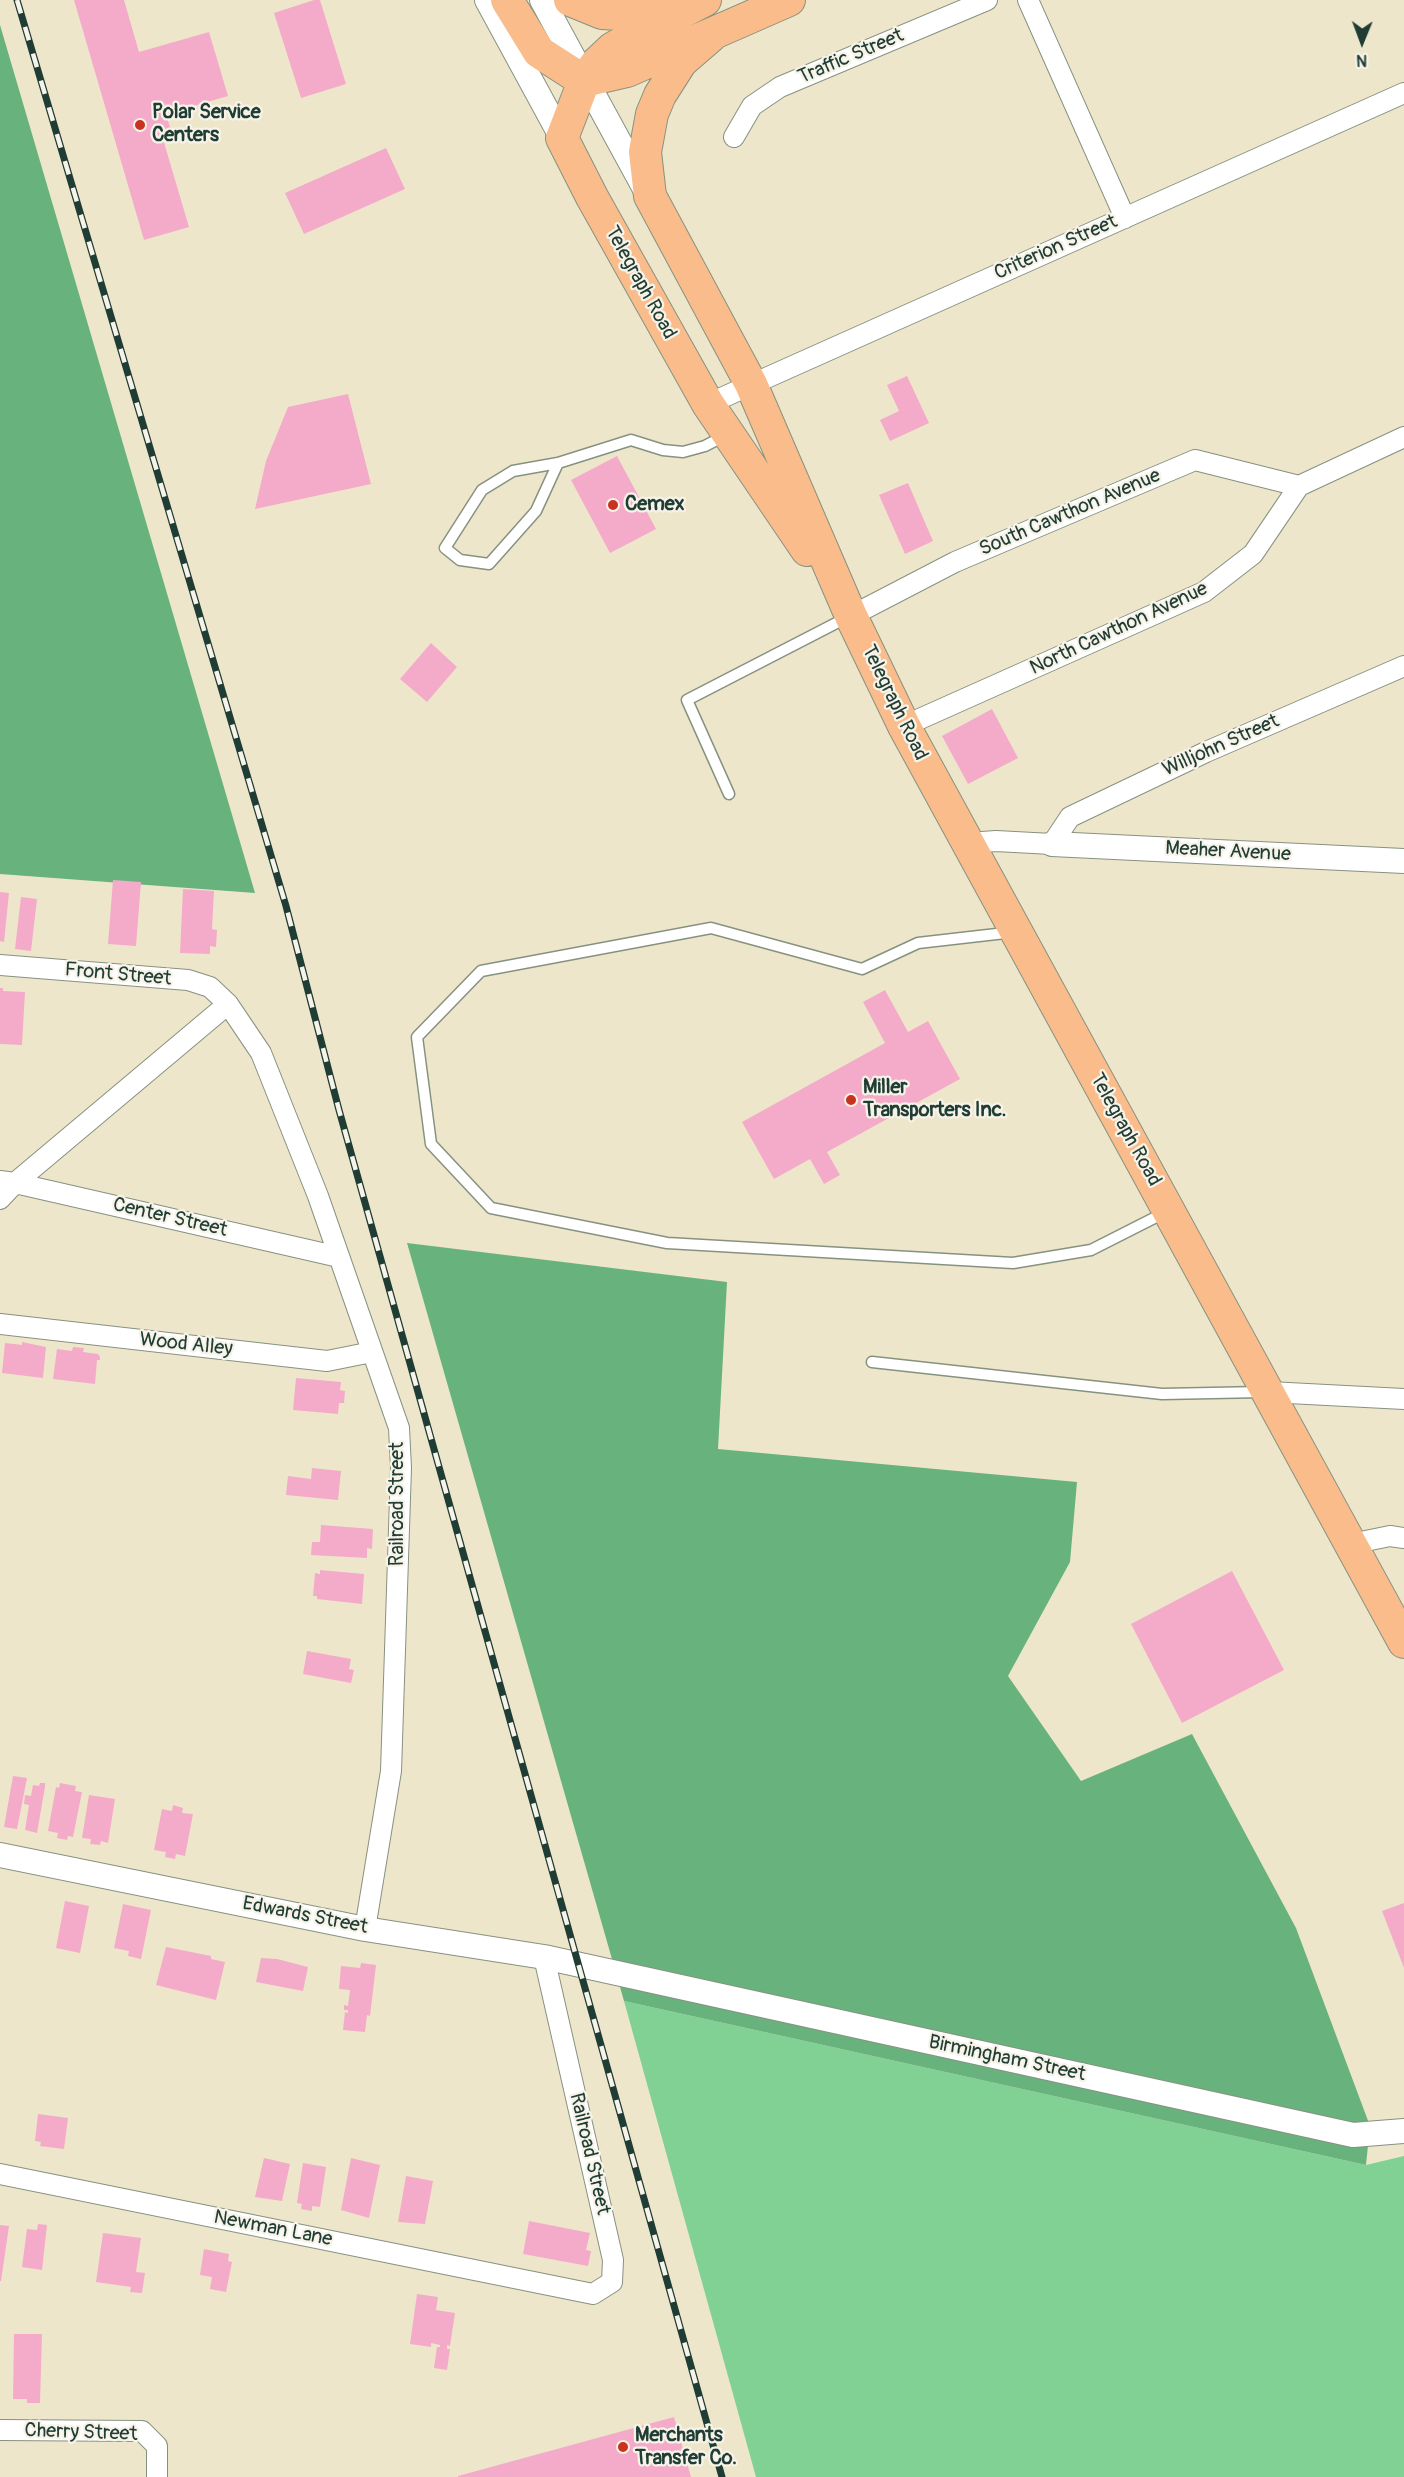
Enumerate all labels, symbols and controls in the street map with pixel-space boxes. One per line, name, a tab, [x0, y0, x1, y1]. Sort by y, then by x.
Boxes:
north arrow	[1332, 12, 1392, 72]
street label: Traffic Street	[795, 24, 907, 90]
text: N	[1356, 50, 1367, 70]
place label: Polar Service Centers	[152, 101, 261, 148]
marker: Polar Service Centers	[133, 118, 147, 132]
street label: Criterion Street	[991, 210, 1121, 286]
street label: Telegraph Road	[599, 222, 681, 344]
street label: South Cawthon Avenue	[976, 464, 1164, 562]
place label: Cemex	[625, 493, 685, 517]
marker: Cemex	[606, 498, 620, 512]
street label: North Cawthon Avenue	[1026, 577, 1212, 681]
street label: Telegraph Road	[856, 641, 932, 765]
street label: Willjohn Street	[1159, 710, 1283, 782]
street label: Meaher Avenue	[1165, 837, 1291, 867]
street label: Front Street	[64, 958, 172, 992]
street label: Telegraph Road	[1084, 1069, 1166, 1191]
place label: Miller Transporters Inc.	[863, 1076, 1006, 1123]
marker: Miller Transporters Inc.	[844, 1093, 858, 1107]
street label: Center Street	[111, 1193, 229, 1243]
street label: Wood Alley	[138, 1328, 234, 1362]
street label: Railroad Street	[386, 1442, 410, 1566]
street label: Edwards Street	[240, 1892, 370, 1940]
street label: Birmingham Street	[926, 2031, 1088, 2087]
street label: Railroad Street	[563, 2091, 615, 2217]
street label: Newman Lane	[212, 2206, 334, 2252]
street label: Cherry Street	[24, 2419, 138, 2447]
place label: Merchants Transfer Co.	[635, 2424, 737, 2471]
marker: Merchants Transfer Co.	[616, 2440, 630, 2454]

